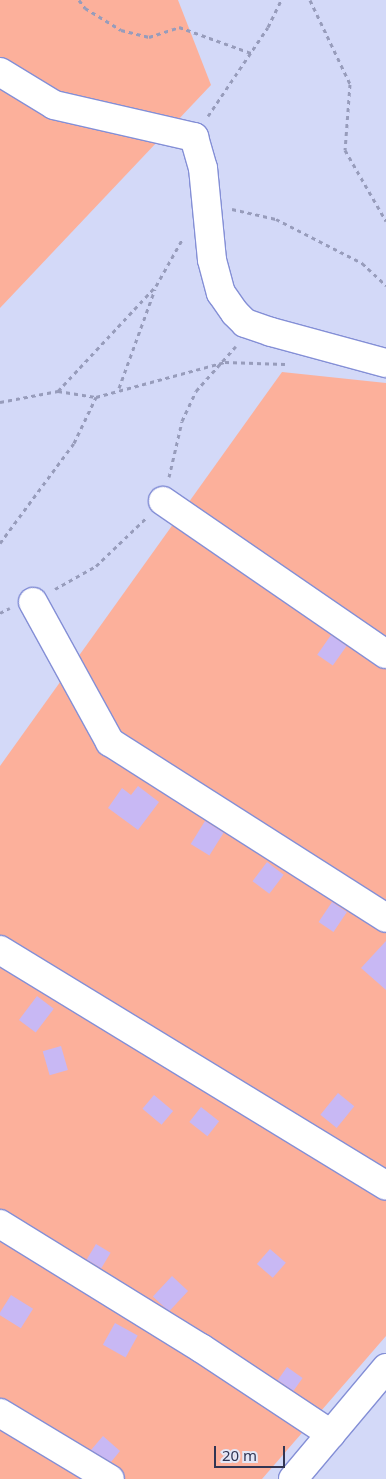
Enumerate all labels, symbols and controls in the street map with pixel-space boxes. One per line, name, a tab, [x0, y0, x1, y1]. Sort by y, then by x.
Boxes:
scale bar	[216, 1436, 287, 1468]
text: 20 m	[222, 1445, 257, 1465]

